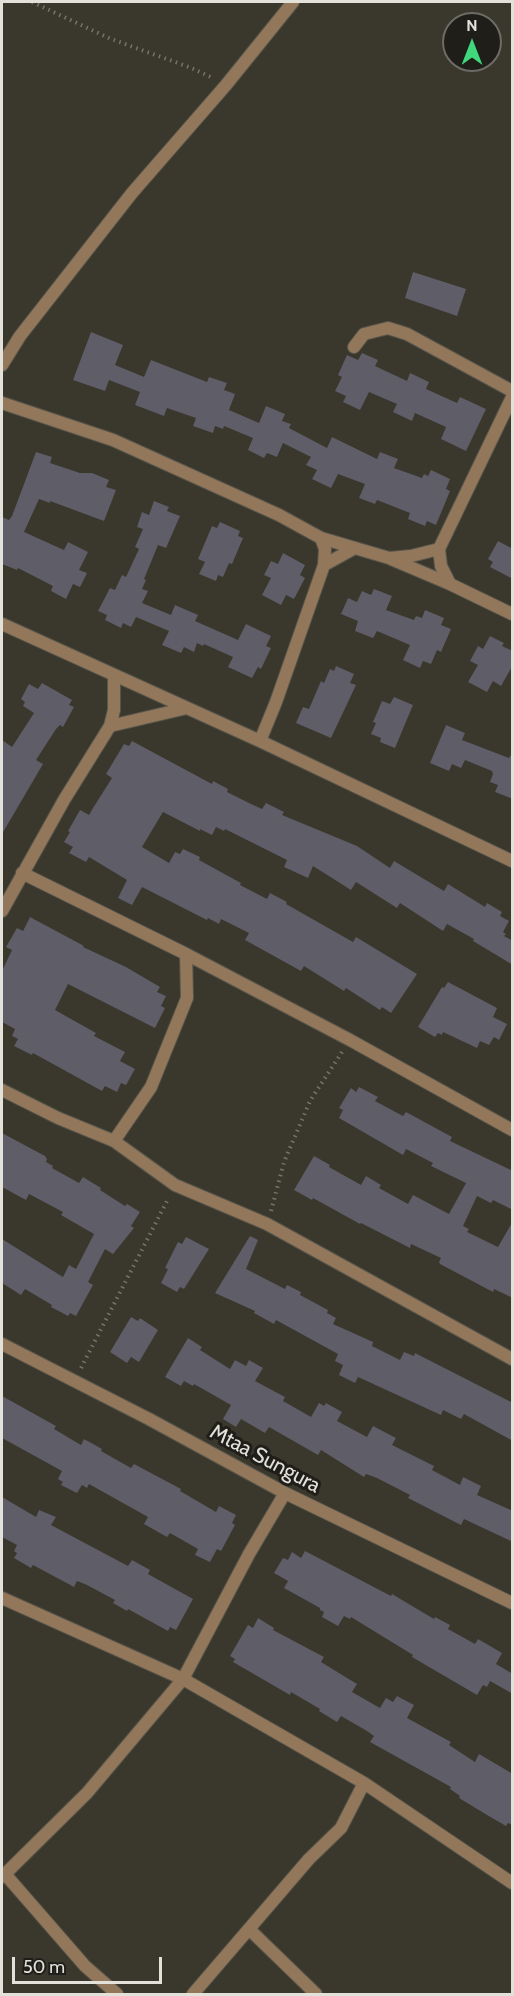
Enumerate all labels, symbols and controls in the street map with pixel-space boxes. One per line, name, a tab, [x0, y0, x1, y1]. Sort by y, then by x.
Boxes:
north arrow	[442, 12, 502, 72]
text: N	[466, 16, 478, 35]
street label: Mtaa Sungura	[205, 1419, 325, 1499]
scale bar	[15, 1945, 165, 1983]
text: 50 m	[23, 1956, 65, 1978]

